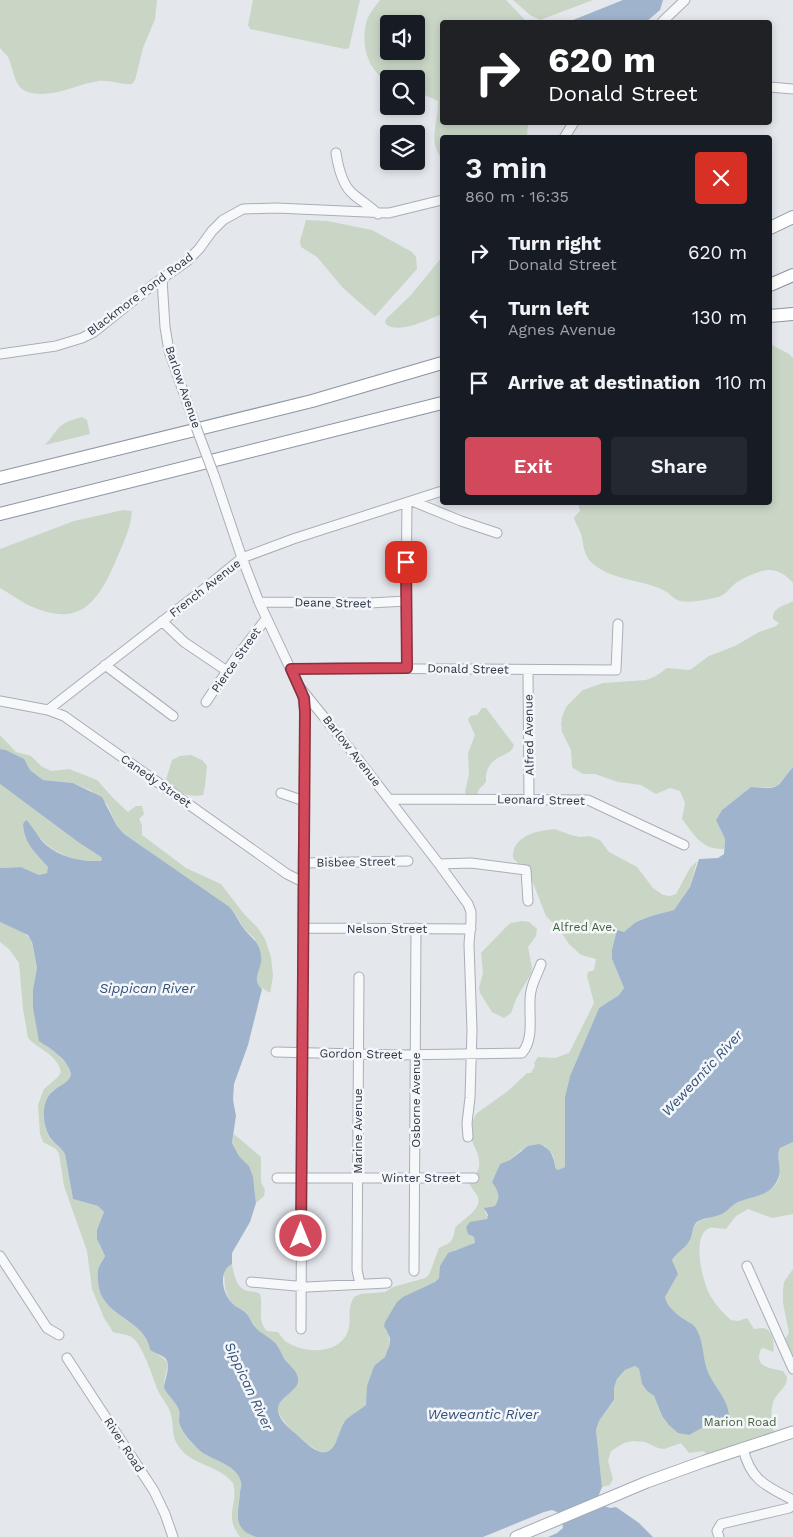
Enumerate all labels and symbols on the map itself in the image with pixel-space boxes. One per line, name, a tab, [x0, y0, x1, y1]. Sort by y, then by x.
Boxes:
street label: Blackmore Pond Road	[84, 250, 196, 338]
street label: Barlow Avenue	[162, 344, 204, 430]
pin	[385, 541, 427, 583]
street label: French Avenue	[167, 556, 243, 620]
street label: Deane Street	[294, 595, 372, 611]
street label: Pierce Street	[208, 625, 264, 695]
street label: Donald Street	[427, 661, 509, 677]
street label: Alfred Avenue	[521, 694, 537, 776]
street label: Barlow Avenue	[320, 713, 384, 789]
street label: Canedy Street	[118, 751, 194, 811]
street label: Leonard Street	[497, 792, 585, 808]
street label: Bisbee Street	[316, 854, 396, 870]
park label: Alfred Ave.	[553, 920, 615, 934]
street label: Nelson Street	[347, 922, 427, 936]
water label: Sippican River	[99, 980, 195, 996]
water label: Weweantic River	[658, 1027, 746, 1119]
street label: Gordon Street	[319, 1046, 403, 1062]
street label: Osborne Avenue	[409, 1052, 423, 1148]
street label: Marine Avenue	[351, 1088, 365, 1174]
street label: Winter Street	[382, 1171, 460, 1185]
position arrow	[274, 1209, 326, 1261]
water label: Sippican River	[222, 1339, 277, 1433]
water label: Weweantic River	[427, 1406, 539, 1422]
street label: River Road	[101, 1415, 147, 1475]
park label: Marion Road	[703, 1415, 777, 1429]

